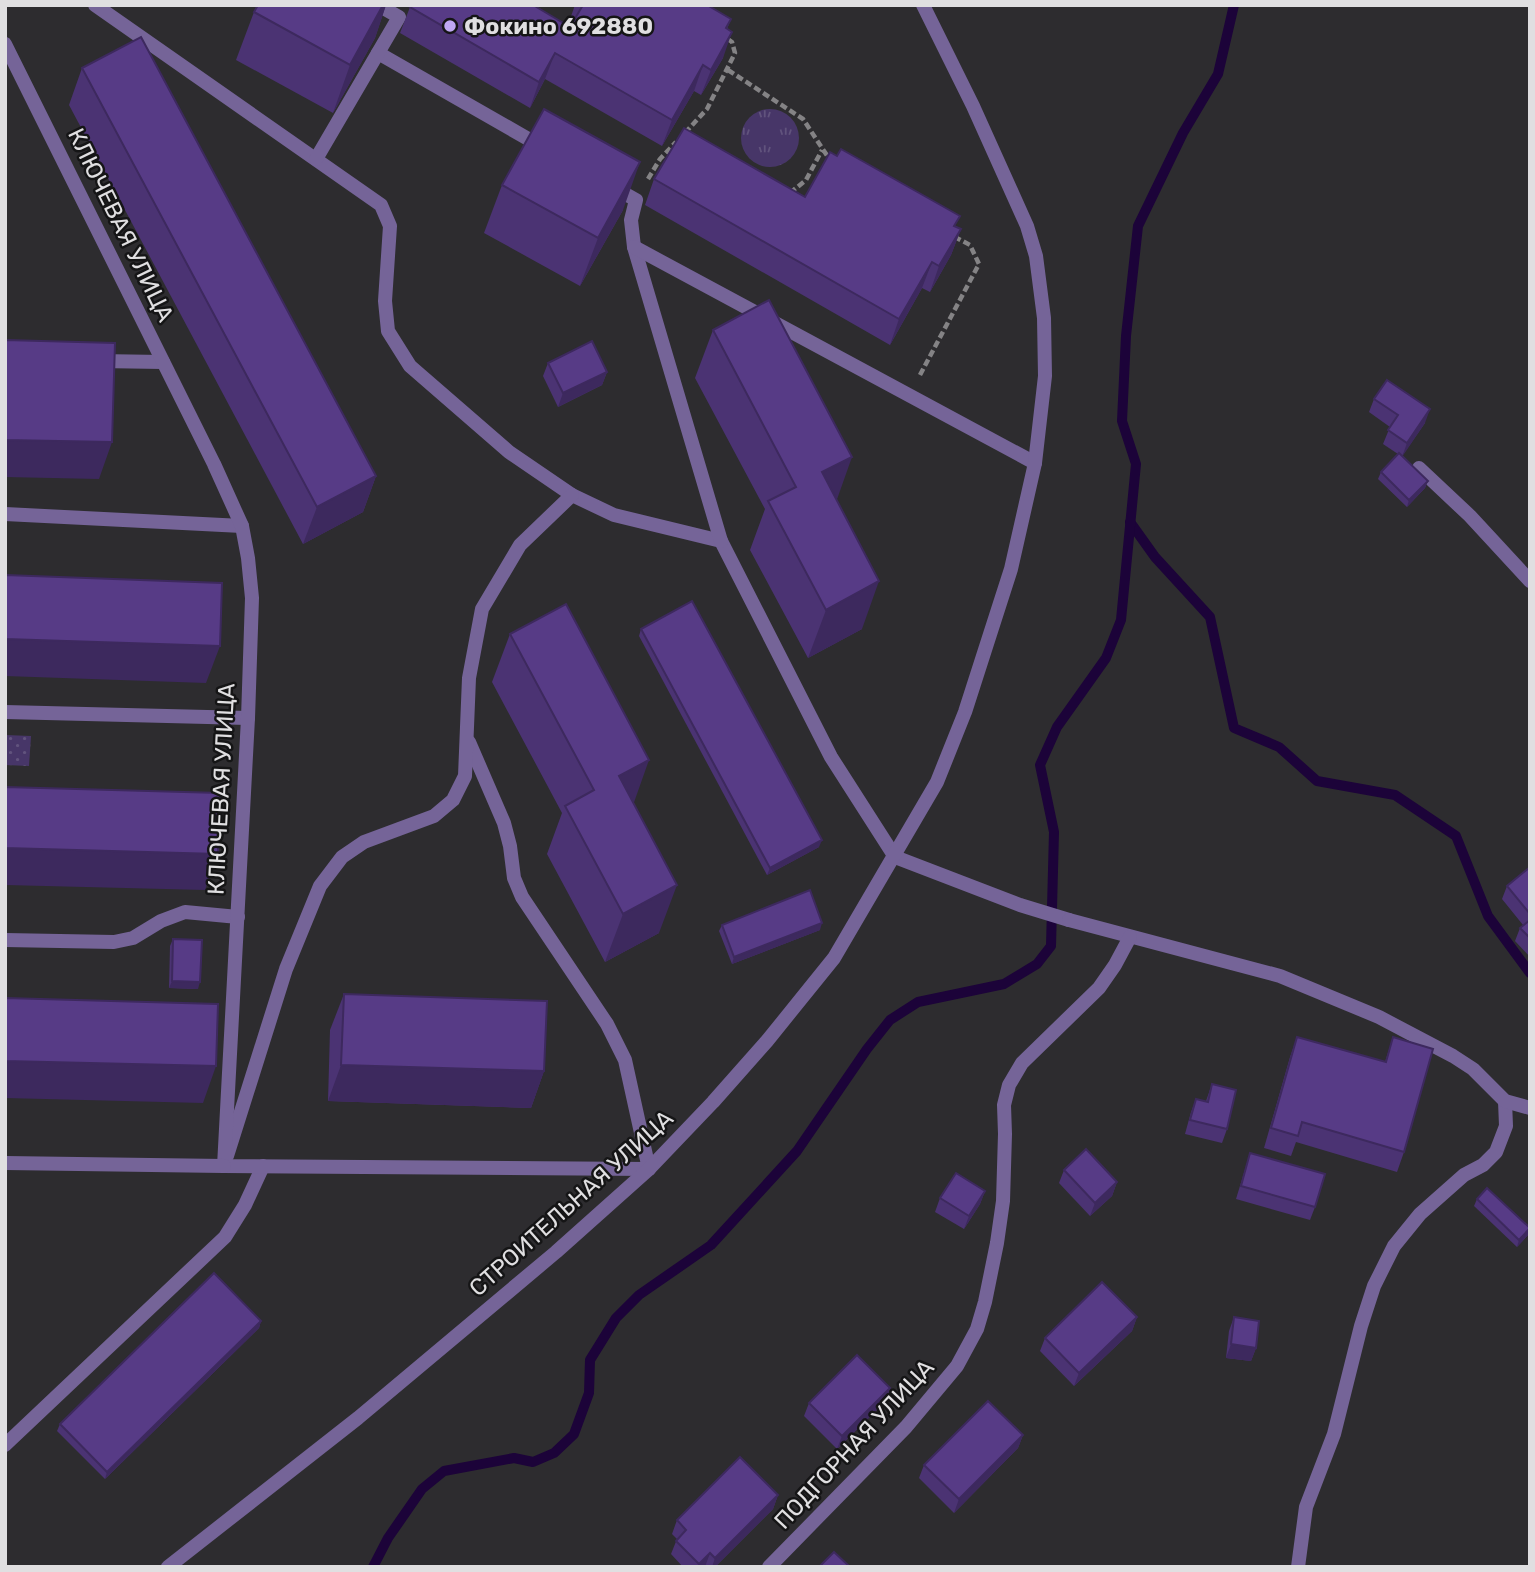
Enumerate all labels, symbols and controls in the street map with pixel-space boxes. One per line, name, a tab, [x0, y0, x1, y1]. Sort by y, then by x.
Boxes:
place label: Фокино 692880	[464, 12, 653, 40]
marker: Фокино 692880	[442, 18, 458, 34]
street label: КЛЮЧЕВАЯ УЛИЦА	[62, 124, 180, 326]
street label: КЛЮЧЕВАЯ УЛИЦА	[201, 683, 241, 895]
street label: СТРОИТЕЛЬНАЯ УЛИЦА	[463, 1104, 679, 1302]
street label: ПОДГОРНАЯ УЛИЦА	[768, 1353, 940, 1535]

